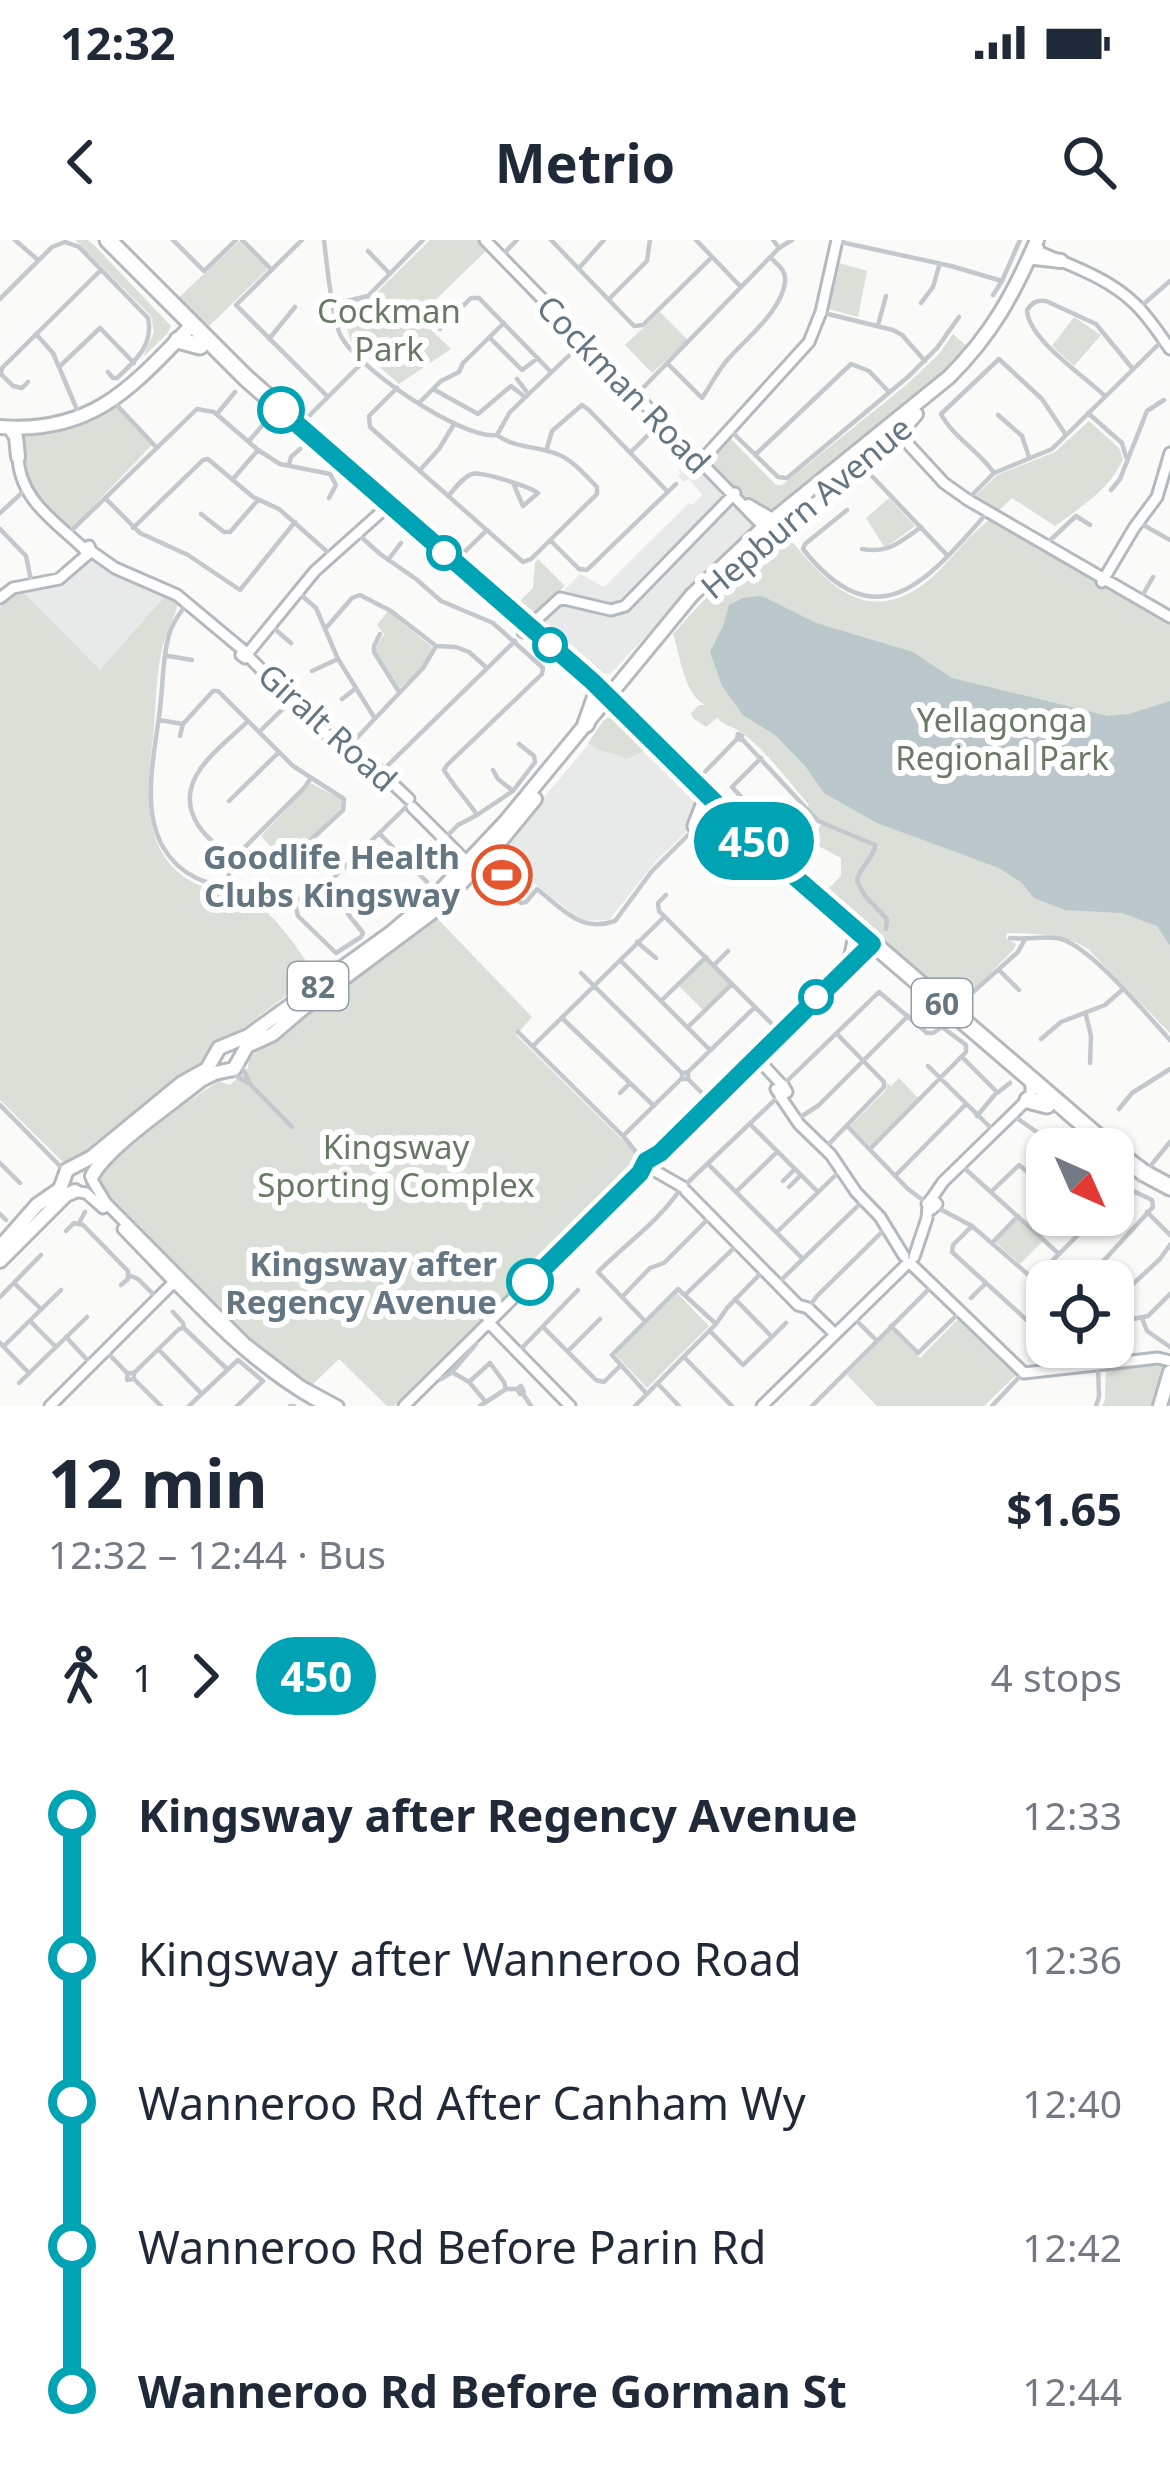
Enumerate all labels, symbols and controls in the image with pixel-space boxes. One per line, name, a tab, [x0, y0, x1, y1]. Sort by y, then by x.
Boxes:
text: 12:32	[60, 12, 176, 73]
text: Metrio	[495, 125, 675, 199]
icon: back	[48, 129, 114, 195]
icon: search	[1056, 129, 1122, 195]
street label: Cockman Road	[527, 285, 721, 483]
park label: Cockman Park	[317, 288, 461, 371]
unlabelled marker	[259, 388, 303, 432]
street label: Hepburn Avenue	[691, 405, 921, 609]
unlabelled marker	[428, 537, 460, 569]
unlabelled marker	[534, 629, 566, 661]
street label: Giralt Road	[249, 653, 407, 801]
park label: Yellagonga Regional Park	[895, 697, 1109, 780]
line badge: 450	[685, 802, 823, 880]
text: 450	[718, 812, 790, 869]
place label: Goodlife Health Clubs Kingsway	[203, 834, 460, 917]
sports icon: Goodlife Health Clubs Kingsway	[471, 844, 533, 906]
road number: 82	[288, 962, 348, 1010]
road number: 60	[912, 979, 972, 1027]
unlabelled marker	[800, 981, 832, 1013]
park label: Kingsway Sporting Complex	[257, 1124, 535, 1207]
north arrow	[1026, 1128, 1134, 1236]
map controls	[1026, 1128, 1134, 1368]
place label: Kingsway after Regency Avenue	[225, 1241, 497, 1324]
marker: Kingsway after Regency Avenue	[508, 1260, 552, 1304]
button: locate	[1026, 1260, 1134, 1368]
text: 12 min	[48, 1437, 268, 1527]
text: $1.65	[1006, 1478, 1122, 1539]
text: 12:32 – 12:44 · Bus	[48, 1527, 386, 1580]
icon: walk	[48, 1643, 114, 1709]
icon: forward	[172, 1643, 238, 1709]
text: 450	[280, 1647, 352, 1704]
text: 1	[132, 1650, 154, 1703]
text: 4 stops	[991, 1650, 1122, 1703]
text: Kingsway after Regency Avenue	[138, 1784, 858, 1845]
text: 12:33	[1022, 1788, 1122, 1841]
text: Kingsway after Wanneroo Road	[138, 1928, 802, 1989]
text: 12:36	[1022, 1932, 1122, 1985]
text: Wanneroo Rd After Canham Wy	[138, 2072, 806, 2133]
text: 12:40	[1022, 2076, 1122, 2129]
text: Wanneroo Rd Before Parin Rd	[138, 2216, 766, 2277]
text: 12:42	[1022, 2220, 1122, 2273]
text: Wanneroo Rd Before Gorman St	[138, 2360, 847, 2421]
text: 12:44	[1022, 2364, 1122, 2417]

